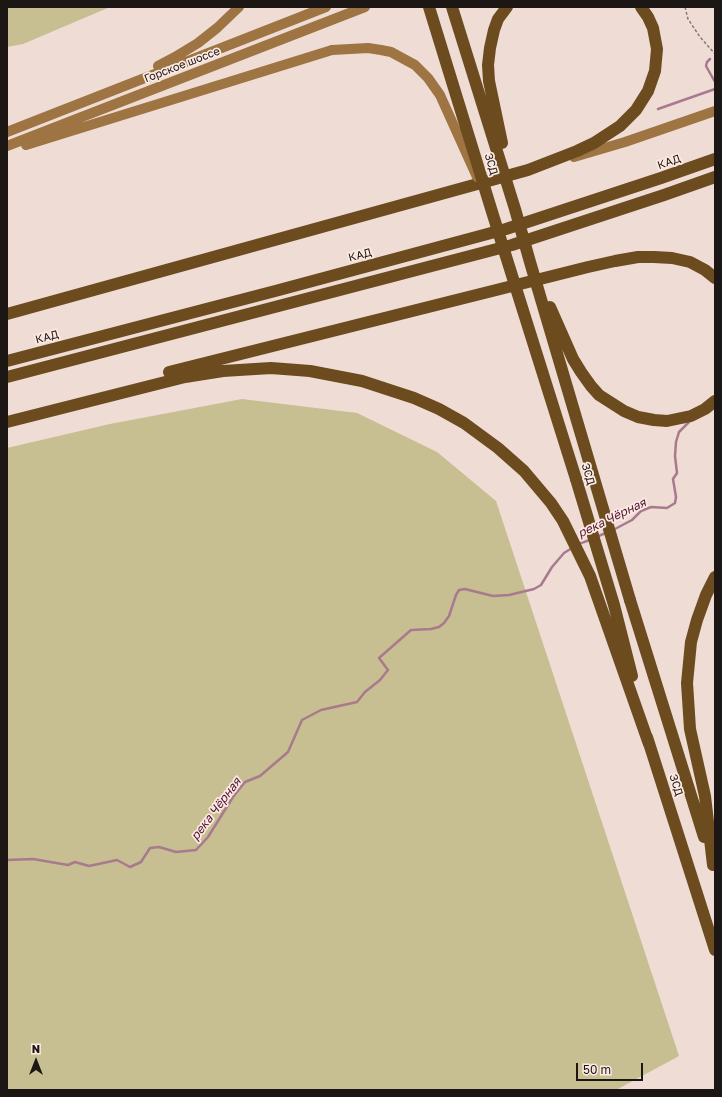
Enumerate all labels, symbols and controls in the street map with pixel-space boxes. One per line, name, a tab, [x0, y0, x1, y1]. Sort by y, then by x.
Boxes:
street label: Горское шоссе	[142, 44, 222, 86]
street label: ЗСД	[481, 151, 501, 177]
street label: КАД	[656, 152, 682, 172]
street label: КАД	[347, 246, 373, 264]
street label: КАД	[34, 328, 60, 346]
street label: ЗСД	[578, 461, 598, 487]
water label: река Чёрная	[575, 495, 649, 541]
street label: ЗСД	[666, 772, 686, 798]
water label: река Чёрная	[188, 775, 244, 843]
north arrow	[16, 1041, 56, 1081]
text: N	[32, 1042, 40, 1055]
scale bar	[578, 1055, 645, 1081]
text: 50 m	[583, 1062, 611, 1077]

